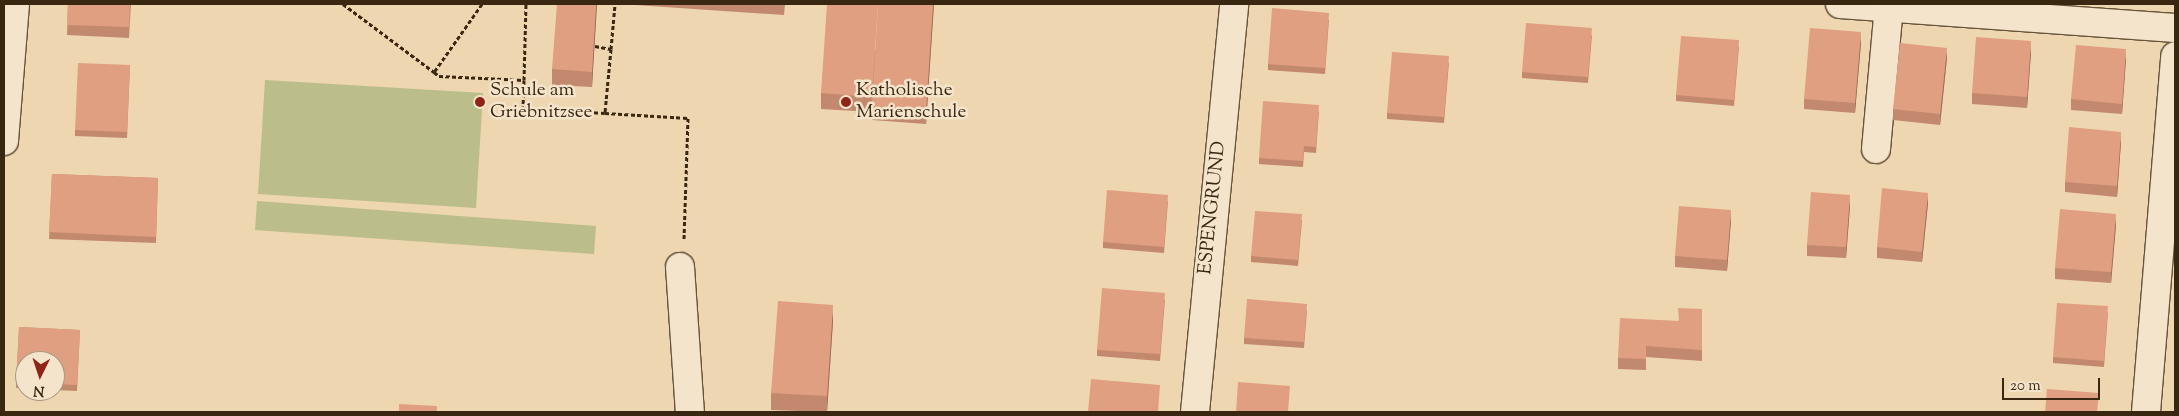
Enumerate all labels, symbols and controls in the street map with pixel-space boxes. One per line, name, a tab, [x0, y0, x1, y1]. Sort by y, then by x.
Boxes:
place label: Schule am Griebnitzsee	[490, 80, 592, 124]
place label: Katholische Marienschule	[856, 80, 966, 124]
marker: Schule am Griebnitzsee	[474, 96, 486, 108]
marker: Katholische Marienschule	[840, 96, 852, 108]
street label: ESPENGRUND	[1195, 140, 1231, 276]
north arrow	[15, 351, 65, 401]
scale bar	[2004, 368, 2102, 400]
text: 20 m	[2010, 376, 2041, 397]
text: N	[33, 380, 45, 400]

